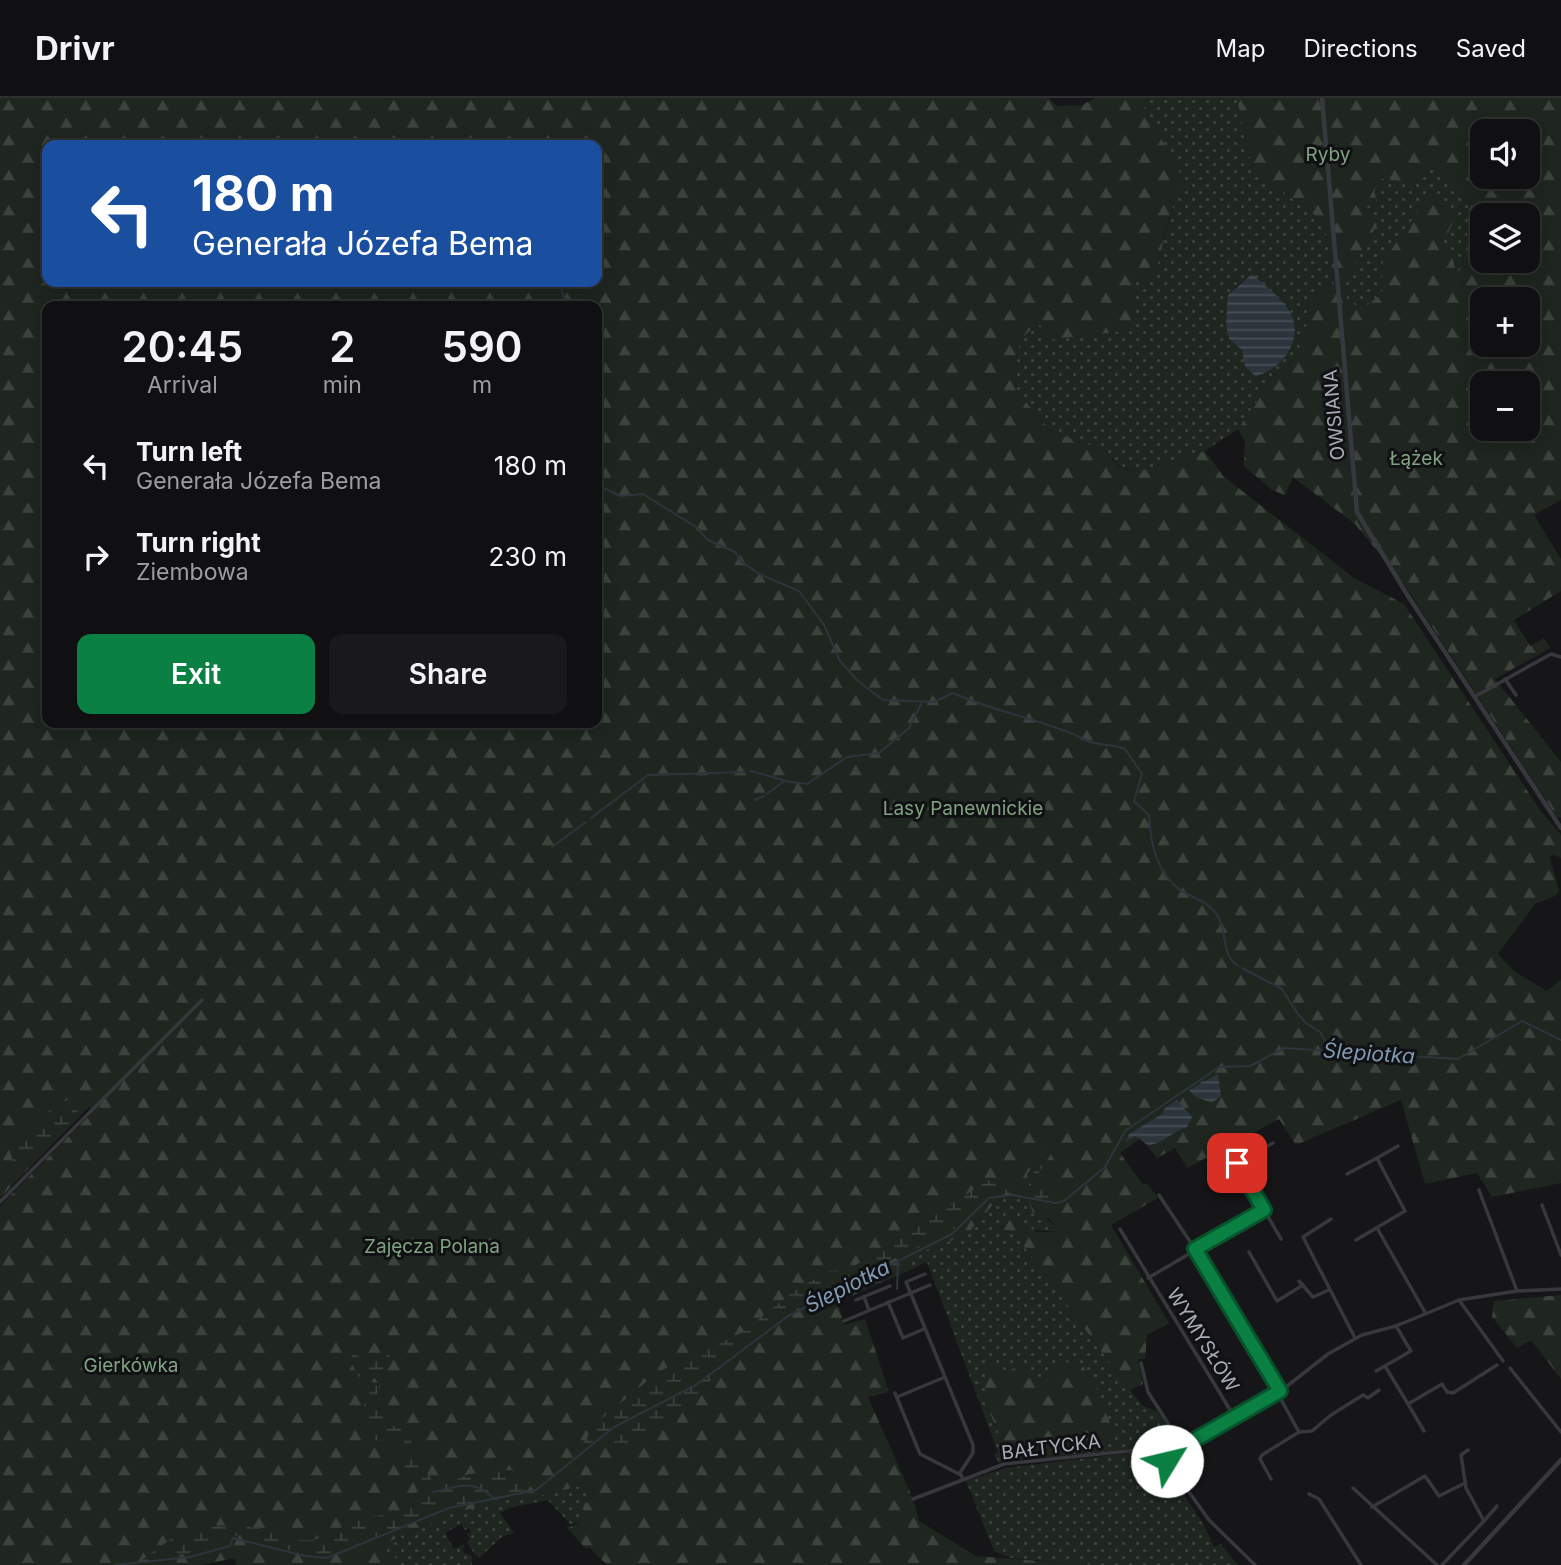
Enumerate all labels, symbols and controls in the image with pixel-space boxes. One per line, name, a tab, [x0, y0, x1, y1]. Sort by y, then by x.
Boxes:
text: Drivr	[35, 28, 115, 68]
text: Map	[1216, 34, 1265, 63]
text: Directions	[1303, 34, 1418, 63]
text: Saved	[1456, 34, 1526, 63]
map controls	[1470, 119, 1540, 441]
button: sound	[1470, 119, 1540, 189]
park label: Ryby	[1306, 143, 1351, 166]
text: 180 m	[192, 164, 334, 223]
icon: left	[77, 168, 168, 259]
button: layers	[1470, 203, 1540, 273]
text: Generała Józefa Bema	[192, 224, 534, 263]
button: +	[1470, 287, 1540, 357]
text: 20:45	[122, 321, 243, 372]
text: 2	[329, 321, 355, 372]
text: 590	[441, 321, 522, 372]
street label: OWSIANA	[1319, 369, 1349, 461]
text: Arrival	[147, 371, 218, 399]
text: min	[323, 371, 362, 399]
text: m	[472, 371, 492, 399]
button: −	[1470, 371, 1540, 441]
text: Turn left	[136, 436, 242, 467]
icon: left	[77, 447, 115, 485]
park label: Łążek	[1389, 447, 1443, 470]
text: 180 m	[494, 450, 567, 481]
text: Generała Józefa Bema	[136, 467, 382, 495]
text: Turn right	[136, 527, 261, 558]
icon: right	[77, 538, 115, 576]
text: 230 m	[489, 541, 567, 572]
text: Ziembowa	[136, 558, 249, 586]
button: Exit	[77, 634, 315, 714]
button: Share	[329, 634, 567, 714]
park label: Lasy Panewnickie	[883, 797, 1043, 820]
water label: Ślepiotka	[1322, 1037, 1416, 1069]
pin	[1207, 1133, 1267, 1193]
icon: arrive	[1218, 1144, 1256, 1182]
park label: Zajęcza Polana	[364, 1235, 500, 1258]
water label: Ślepiotka	[800, 1254, 894, 1318]
street label: WYMYSŁÓW	[1162, 1284, 1244, 1396]
park label: Gierkówka	[84, 1354, 179, 1377]
position arrow	[1130, 1424, 1204, 1498]
street label: BAŁTYCKA	[1000, 1430, 1102, 1464]

